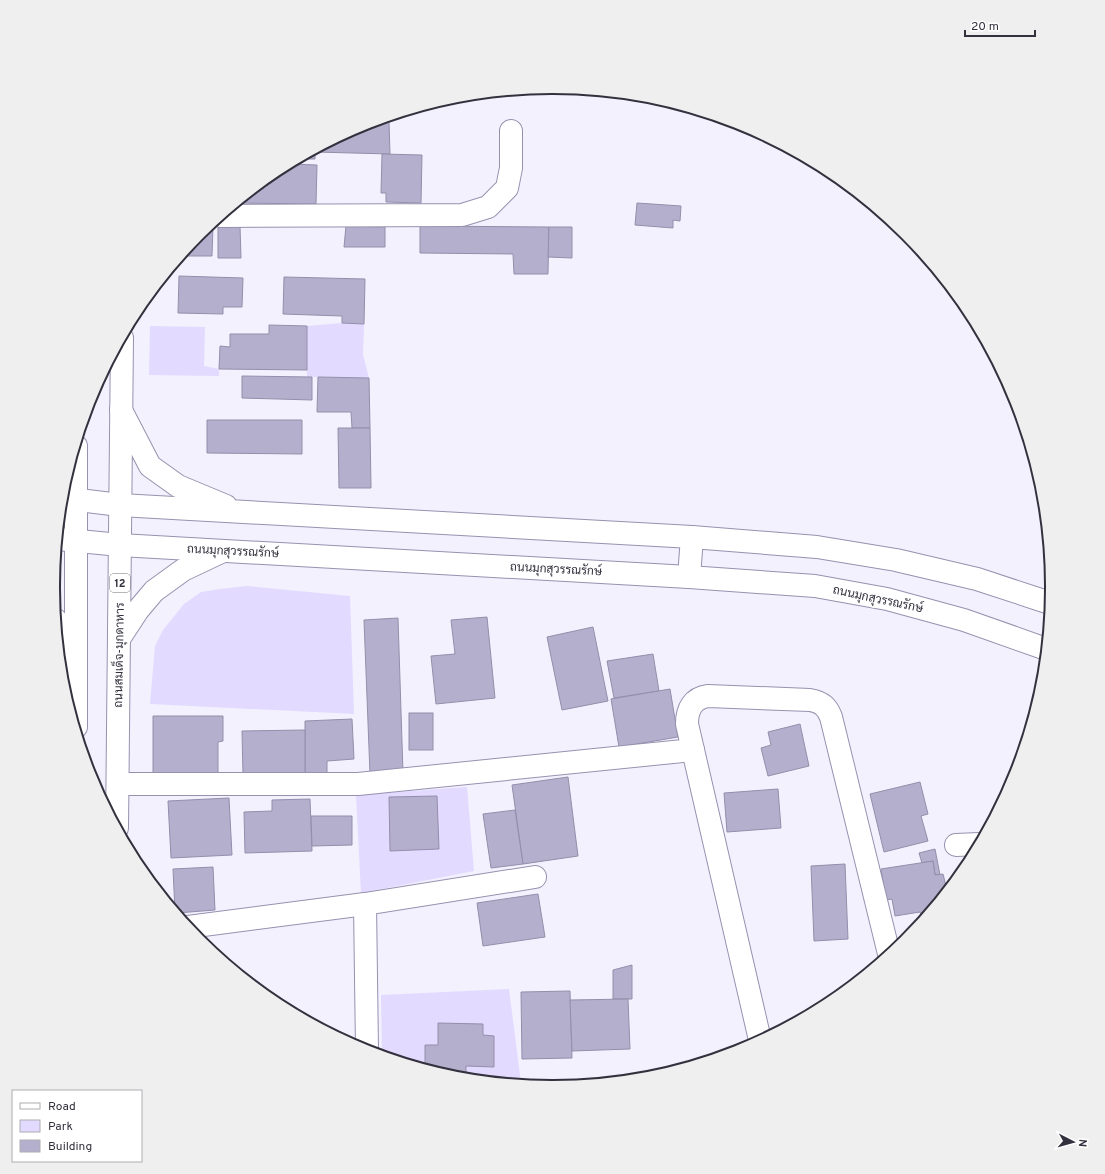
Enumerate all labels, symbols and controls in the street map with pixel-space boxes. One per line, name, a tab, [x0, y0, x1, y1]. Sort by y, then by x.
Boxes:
scale bar	[965, 12, 1035, 38]
text: 20 m	[971, 19, 999, 35]
street label: ถนนมุกสุวรรณรักษ์	[187, 541, 280, 562]
street label: ถนนมุกสุวรรณรักษ์	[510, 559, 603, 580]
road number: 12	[110, 574, 130, 592]
street label: ถนนมุกสุวรรณรักษ์	[831, 582, 926, 618]
street label: ถนนสมเด็จ-มุกดาหาร	[109, 602, 129, 708]
legend	[12, 1090, 142, 1162]
text: Road	[48, 1099, 76, 1115]
text: Park	[48, 1119, 73, 1135]
north arrow	[1053, 1122, 1093, 1162]
text: N	[1075, 1138, 1089, 1148]
text: Building	[48, 1139, 92, 1155]

